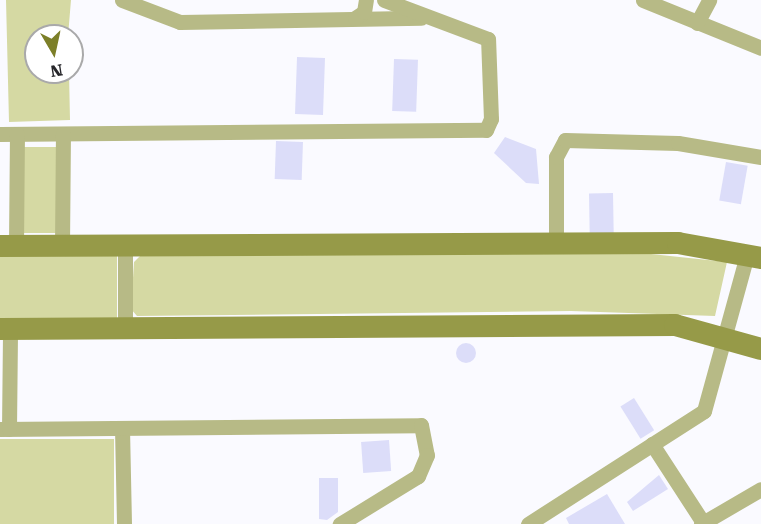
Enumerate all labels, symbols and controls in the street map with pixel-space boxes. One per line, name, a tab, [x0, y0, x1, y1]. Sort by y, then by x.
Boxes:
north arrow	[24, 24, 84, 84]
text: N	[49, 60, 64, 81]

